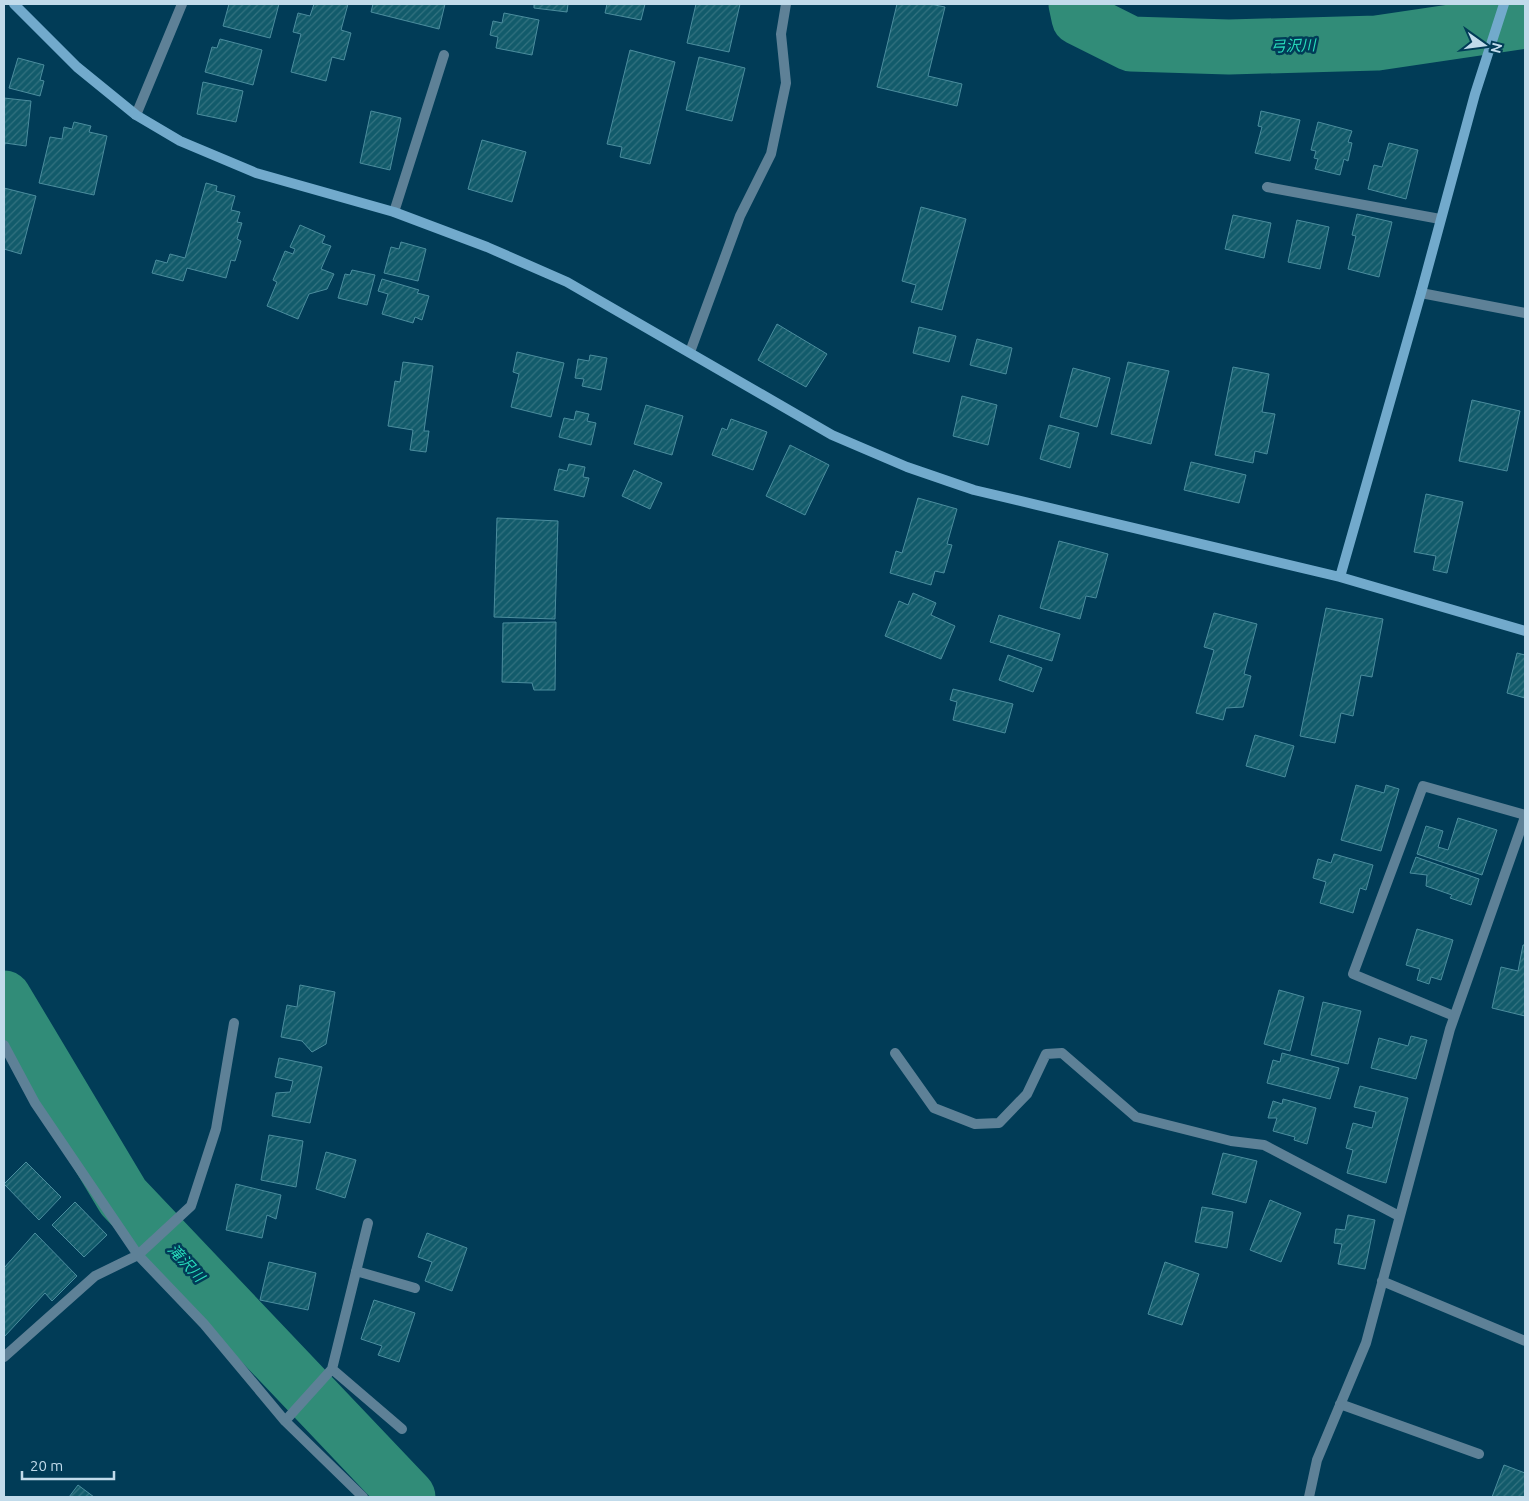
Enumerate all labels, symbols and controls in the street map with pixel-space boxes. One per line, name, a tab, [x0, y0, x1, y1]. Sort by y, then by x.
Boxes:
north arrow	[1459, 20, 1509, 70]
water label: 弓沢川	[1270, 36, 1318, 55]
text: N	[1488, 41, 1506, 55]
water label: 滝沢川	[165, 1240, 209, 1286]
scale bar	[22, 1448, 115, 1480]
text: 20 m	[30, 1457, 63, 1474]

